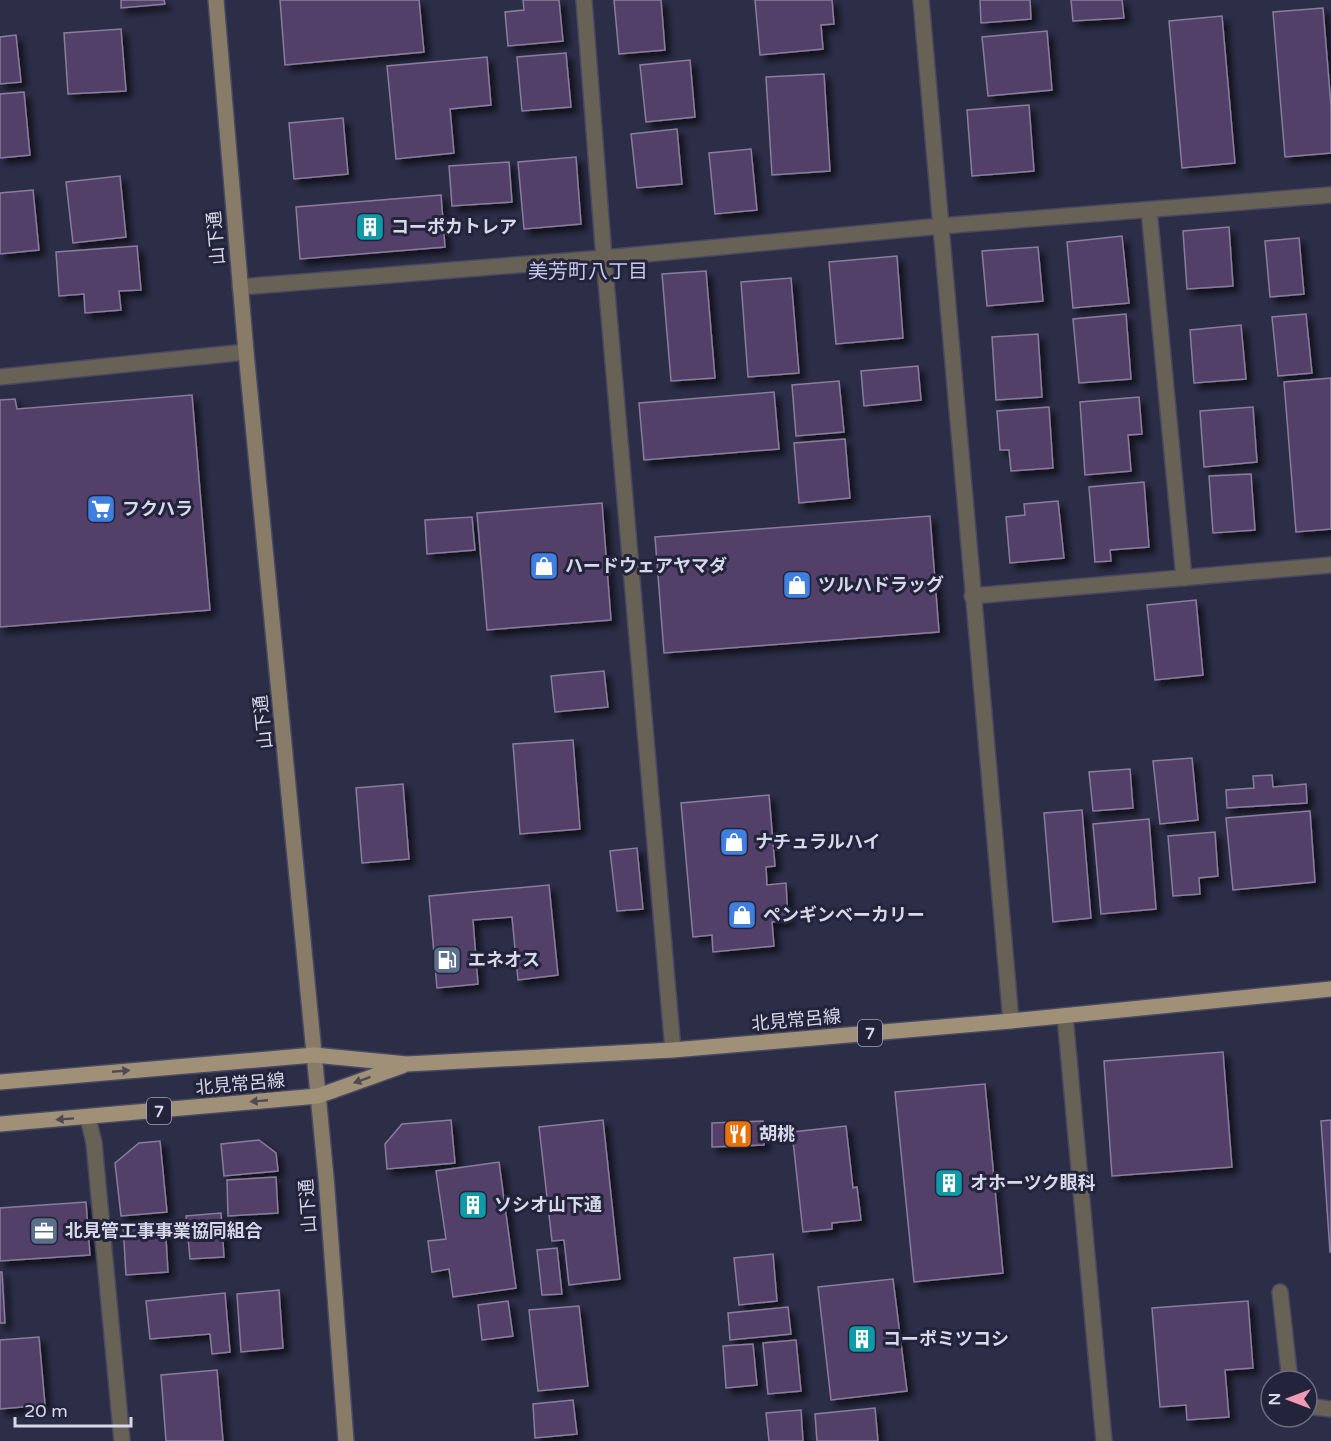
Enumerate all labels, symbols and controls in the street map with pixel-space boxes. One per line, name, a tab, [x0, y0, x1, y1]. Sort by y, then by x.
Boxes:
street label: 山下通	[203, 210, 229, 266]
building icon: コーポカトレア	[354, 211, 386, 243]
place label: コーポカトレア	[391, 216, 517, 238]
district label: 美芳町八丁目	[528, 260, 648, 284]
supermarket icon: フクハラ	[85, 493, 117, 525]
place label: フクハラ	[122, 498, 193, 520]
shop icon: ハードウェアヤマダ	[528, 550, 560, 582]
place label: ハードウェアヤマダ	[565, 555, 727, 577]
shop icon: ツルハドラッグ	[781, 569, 813, 601]
place label: ツルハドラッグ	[818, 574, 944, 596]
street label: 山下通	[249, 694, 277, 750]
shop icon: ナチュラルハイ	[718, 826, 750, 858]
place label: ナチュラルハイ	[755, 831, 881, 853]
shop icon: ペンギンベーカリー	[726, 899, 758, 931]
place label: ペンギンベーカリー	[763, 904, 925, 926]
fuel station icon: エネオス	[431, 944, 463, 976]
place label: エネオス	[468, 949, 540, 971]
street label: 北見常呂線	[750, 1005, 842, 1035]
road number: 7	[858, 1020, 882, 1046]
one-way arrow	[112, 1066, 131, 1076]
street label: 北見常呂線	[194, 1069, 286, 1099]
one-way arrow	[353, 1076, 371, 1086]
one-way arrow	[250, 1096, 269, 1106]
road number: 7	[147, 1098, 171, 1124]
one-way arrow	[56, 1115, 75, 1124]
restaurant icon: 胡桃	[722, 1118, 754, 1150]
place label: 胡桃	[759, 1123, 795, 1145]
building icon: オホーツク眼科	[933, 1167, 965, 1199]
place label: オホーツク眼科	[970, 1172, 1096, 1194]
street label: 山下通	[295, 1178, 321, 1234]
building icon: ソシオ山下通	[457, 1189, 489, 1221]
place label: ソシオ山下通	[494, 1194, 602, 1216]
office icon: 北見管工事事業協同組合	[28, 1215, 60, 1247]
place label: 北見管工事事業協同組合	[65, 1220, 263, 1242]
building icon: コーポミツコシ	[846, 1323, 878, 1355]
place label: コーポミツコシ	[883, 1328, 1009, 1350]
north arrow	[1259, 1369, 1319, 1429]
scale bar	[15, 1390, 130, 1428]
text: N	[1265, 1393, 1285, 1405]
text: 20 m	[24, 1400, 68, 1422]

